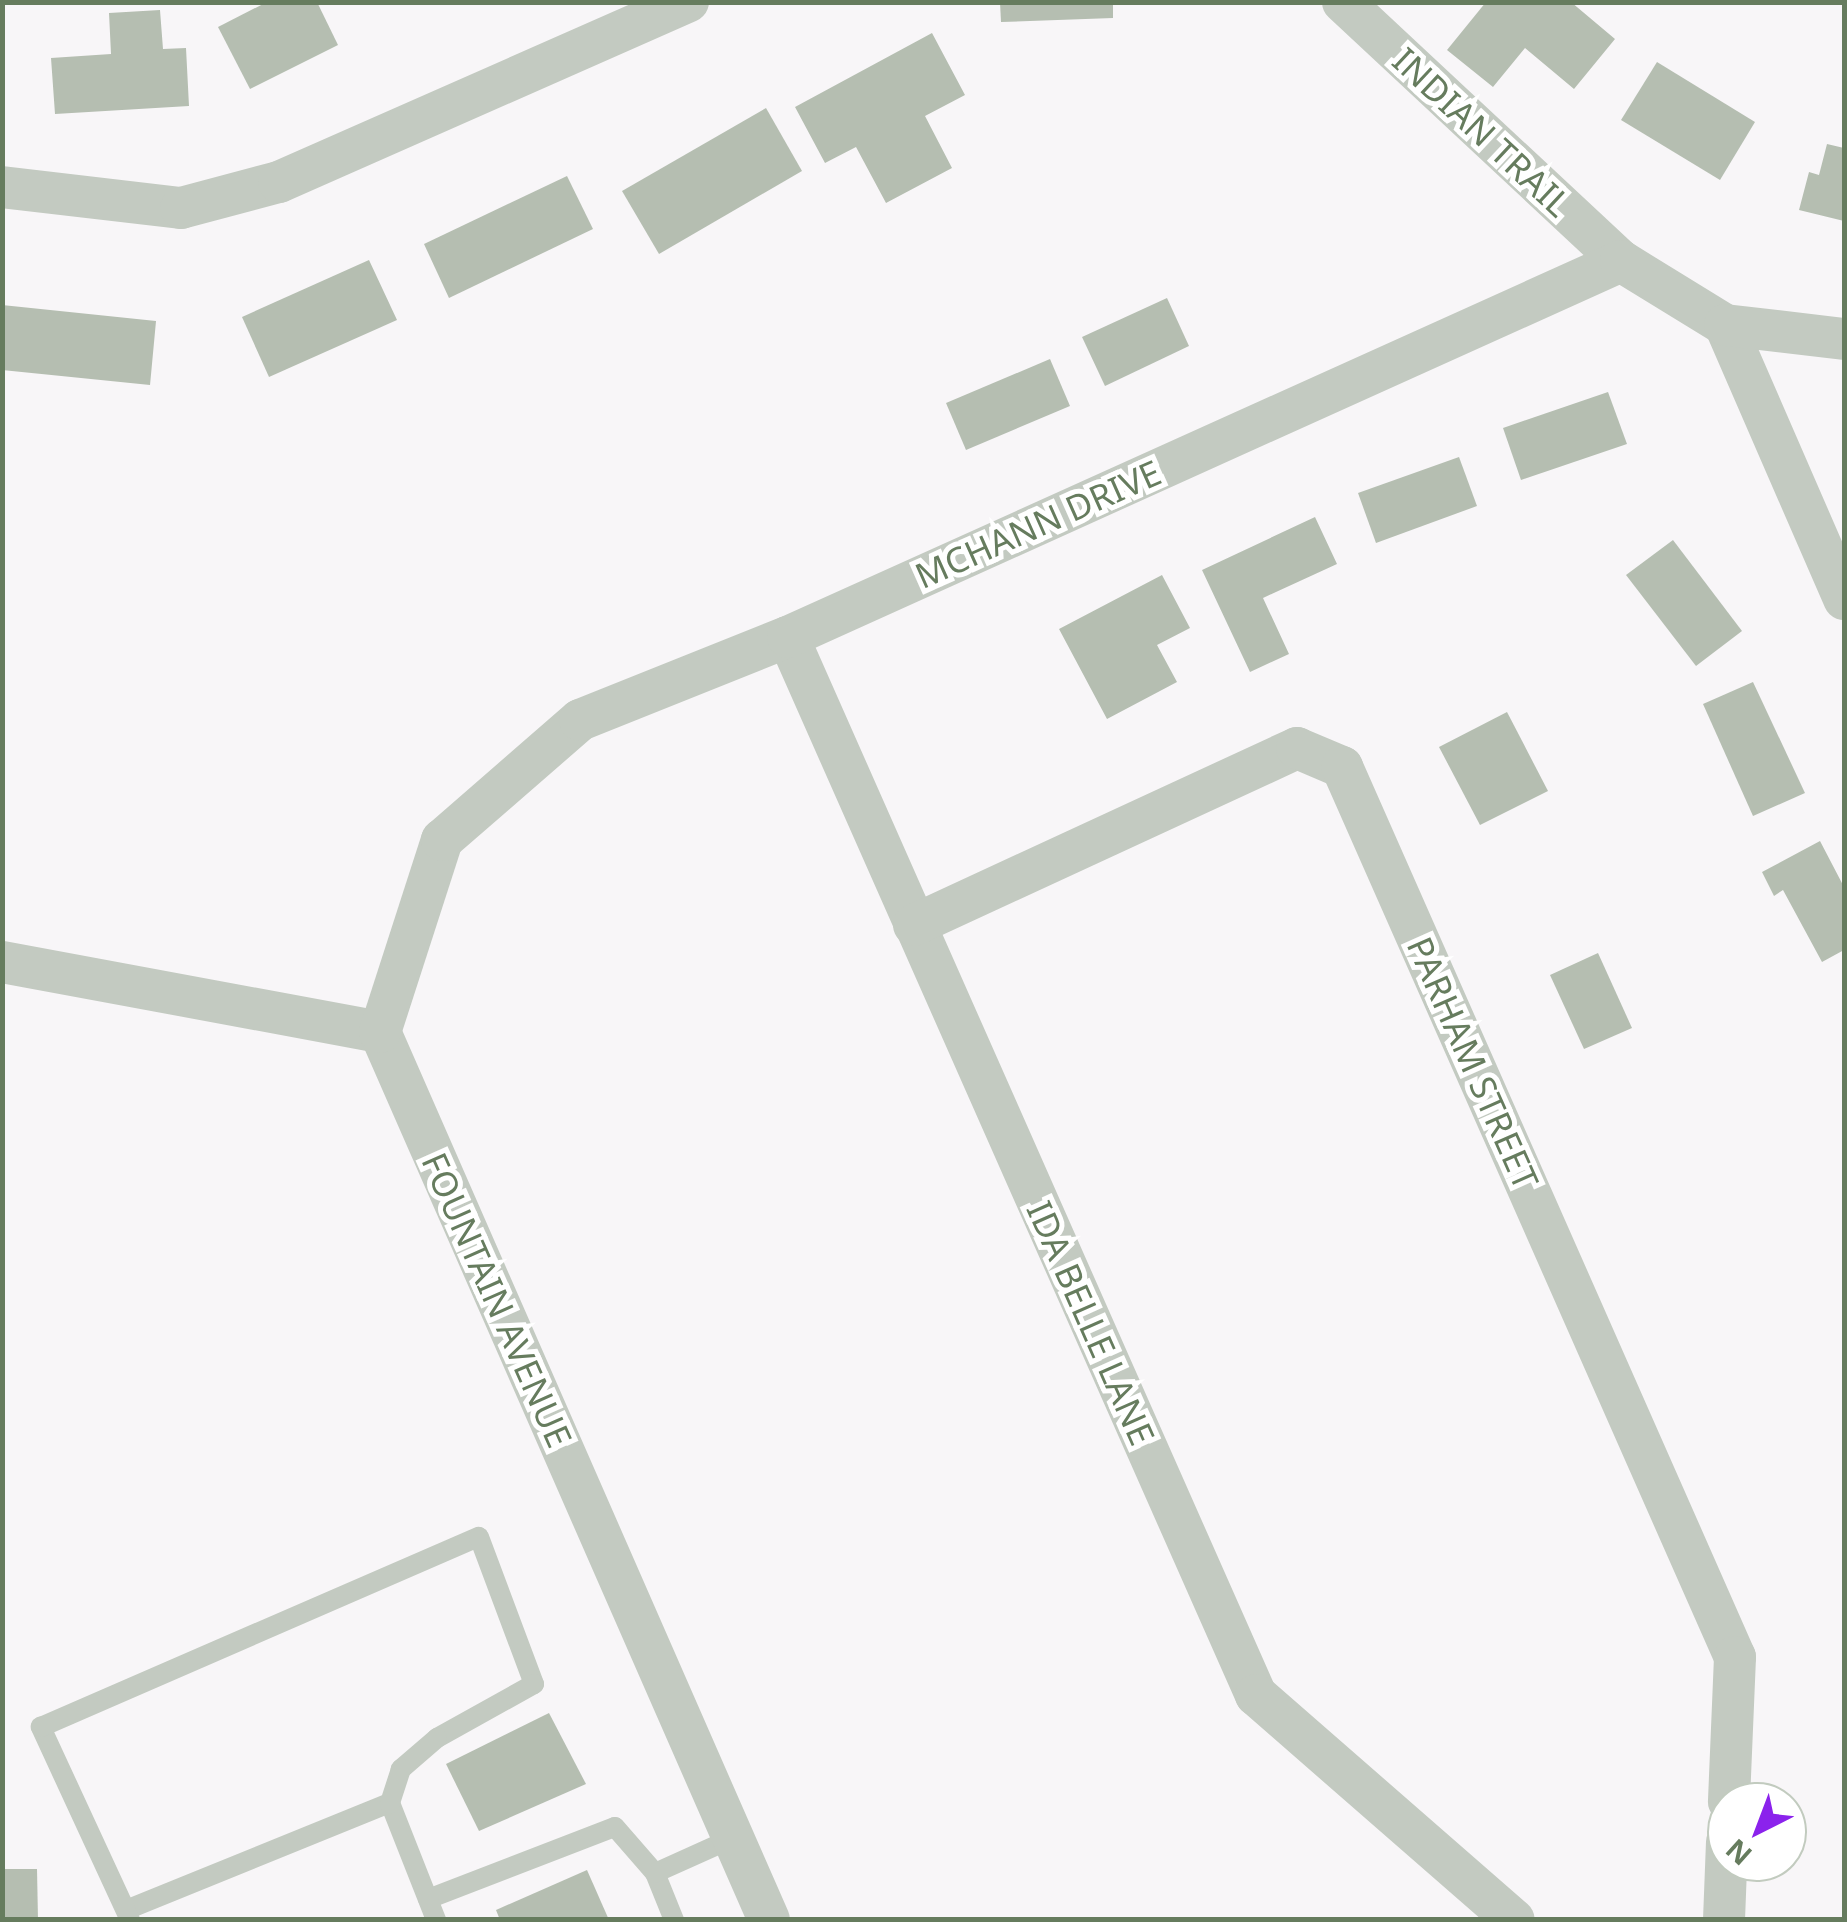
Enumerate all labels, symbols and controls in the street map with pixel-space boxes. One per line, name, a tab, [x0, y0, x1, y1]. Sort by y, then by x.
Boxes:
street label: INDIAN TRAIL	[1384, 39, 1580, 225]
street label: MCHANN DRIVE	[909, 451, 1167, 597]
street label: PARHAM STREET	[1399, 930, 1547, 1196]
street label: FOUNTAIN AVENUE	[413, 1146, 581, 1454]
street label: IDA BELLE LANE	[1018, 1195, 1164, 1451]
north arrow	[1707, 1782, 1807, 1882]
text: N	[1717, 1831, 1759, 1875]

